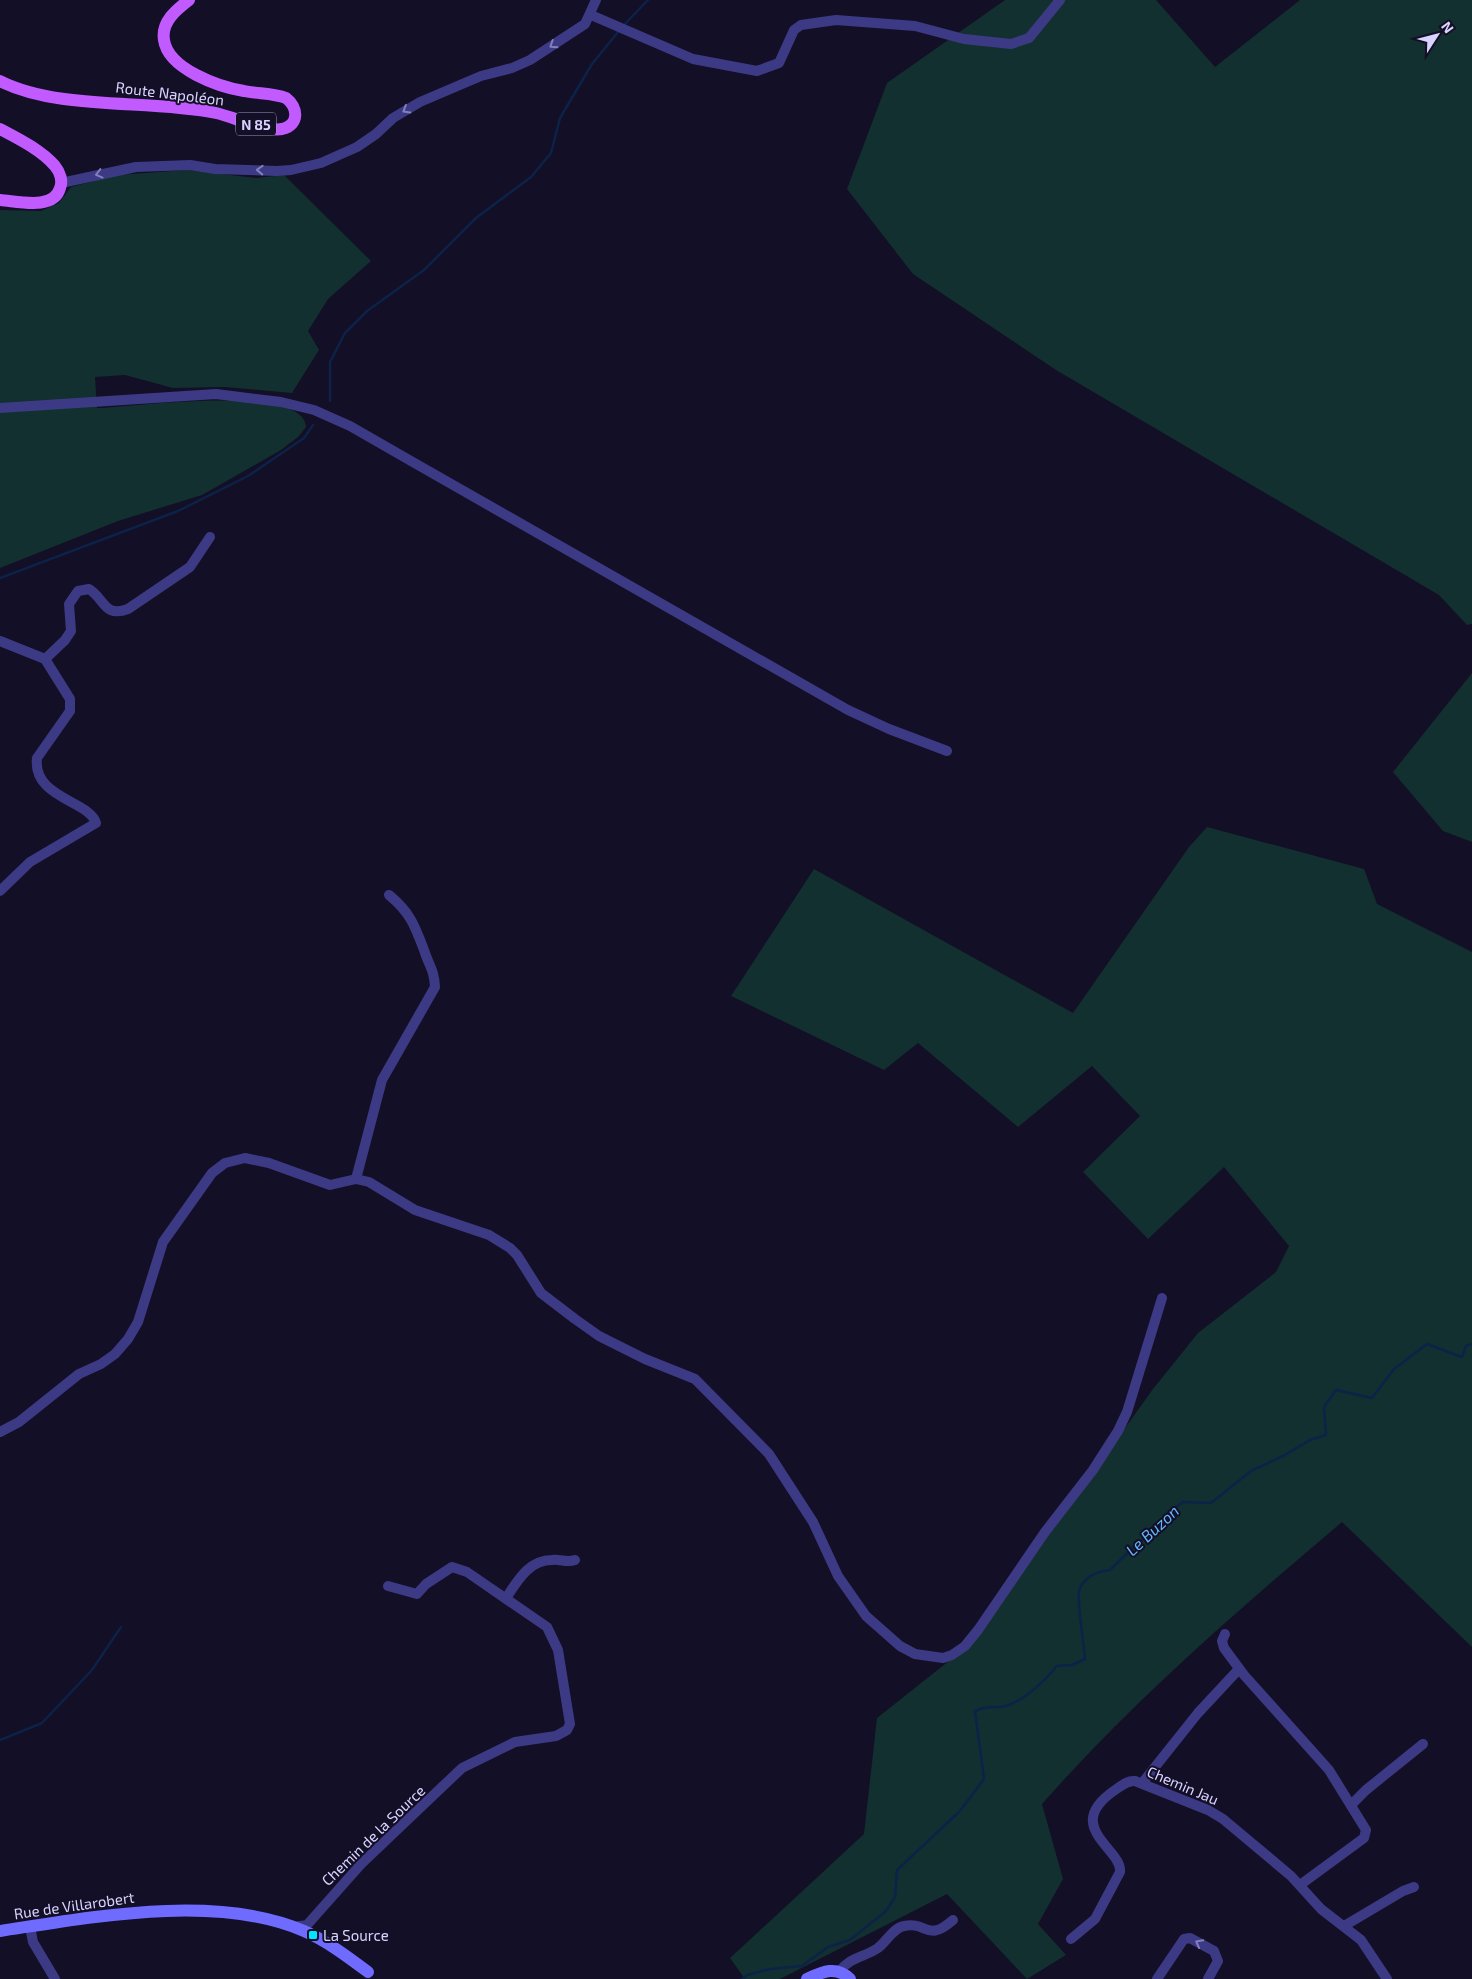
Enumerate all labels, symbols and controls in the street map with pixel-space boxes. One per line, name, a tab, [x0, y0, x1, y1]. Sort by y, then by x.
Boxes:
north arrow	[1412, 10, 1462, 60]
text: N	[1438, 18, 1458, 36]
one-way arrow	[550, 38, 559, 48]
street label: Route Napoléon	[115, 77, 225, 109]
one-way arrow	[402, 104, 411, 114]
road number: N 85	[236, 112, 276, 136]
one-way arrow	[256, 165, 264, 176]
one-way arrow	[94, 168, 103, 179]
water label: Le Buzon	[1122, 1501, 1182, 1559]
street label: Chemin Jau	[1145, 1762, 1221, 1808]
street label: Chemin de la Source	[318, 1781, 428, 1889]
street label: Rue de Villarobert	[13, 1888, 136, 1922]
place label: La Source	[323, 1926, 389, 1944]
marker: La Source	[307, 1929, 319, 1941]
one-way arrow	[1195, 1939, 1204, 1949]

